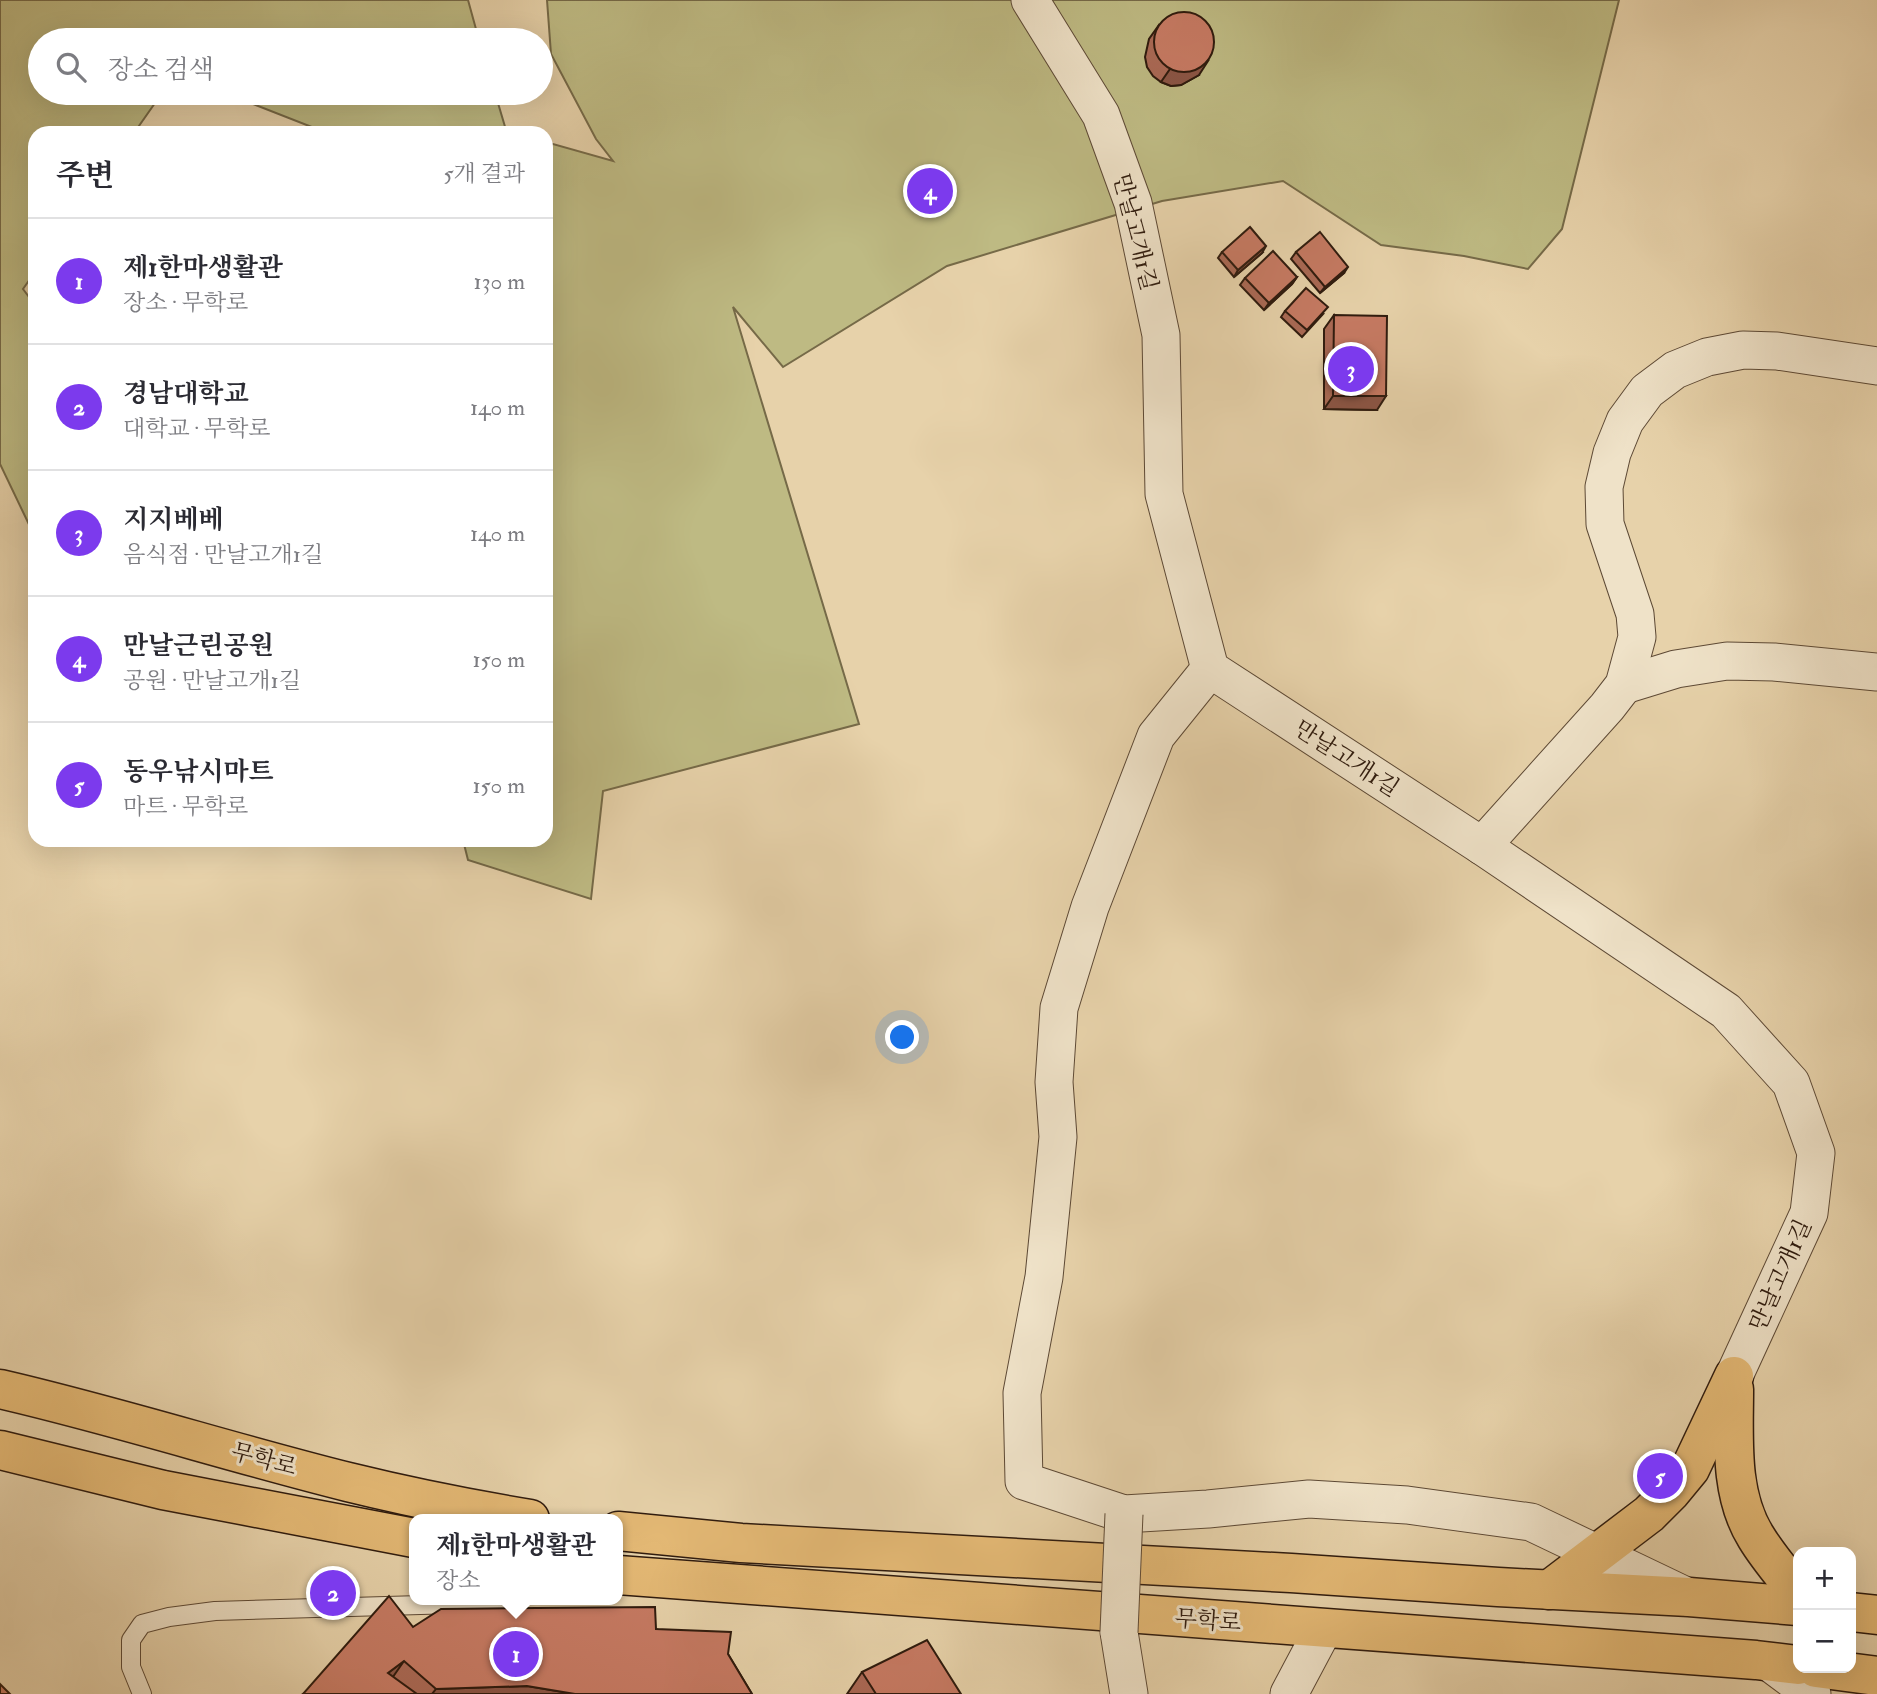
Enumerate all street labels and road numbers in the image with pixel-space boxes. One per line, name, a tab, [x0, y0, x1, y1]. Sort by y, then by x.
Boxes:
street label: 만날고개1길	[1107, 171, 1164, 294]
street label: 만날고개1길	[1289, 714, 1405, 803]
street label: 만날고개1길	[1743, 1215, 1818, 1336]
street label: 무학로	[228, 1437, 300, 1482]
street label: 무학로	[1174, 1604, 1242, 1637]

